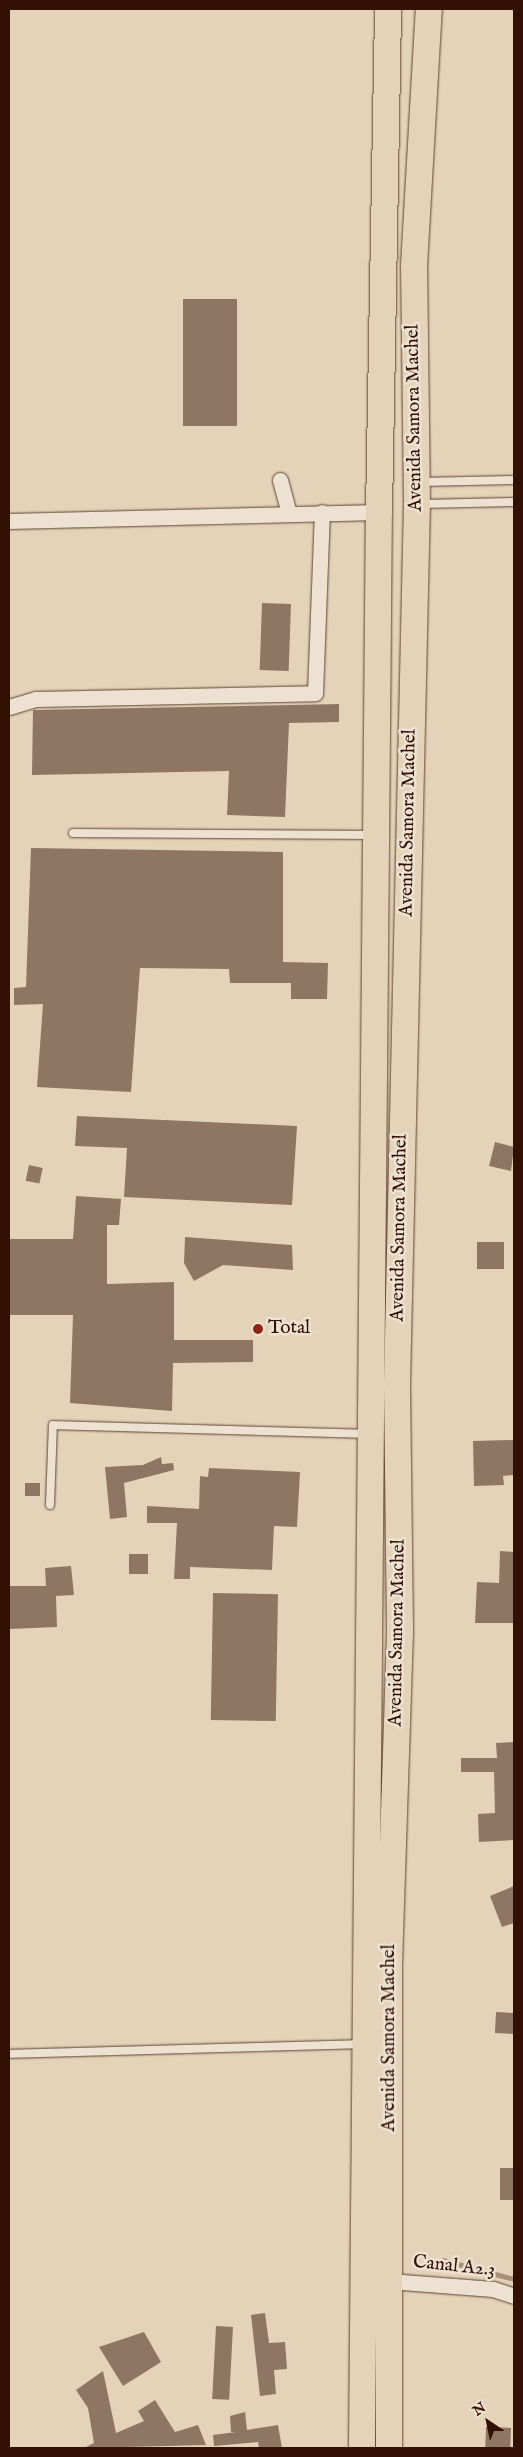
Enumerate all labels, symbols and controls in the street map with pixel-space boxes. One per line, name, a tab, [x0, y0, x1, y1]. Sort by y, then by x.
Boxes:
street label: Avenida Samora Machel	[402, 324, 428, 512]
street label: Avenida Samora Machel	[396, 729, 422, 917]
street label: Avenida Samora Machel	[387, 1134, 413, 1322]
place label: Total	[268, 1318, 310, 1340]
marker: Total	[252, 1323, 264, 1335]
street label: Avenida Samora Machel	[385, 1539, 411, 1727]
street label: Avenida Samora Machel	[379, 1944, 401, 2132]
street label: Canal A2.3	[412, 2251, 496, 2283]
north arrow	[463, 2397, 513, 2447]
text: N	[470, 2399, 490, 2420]

